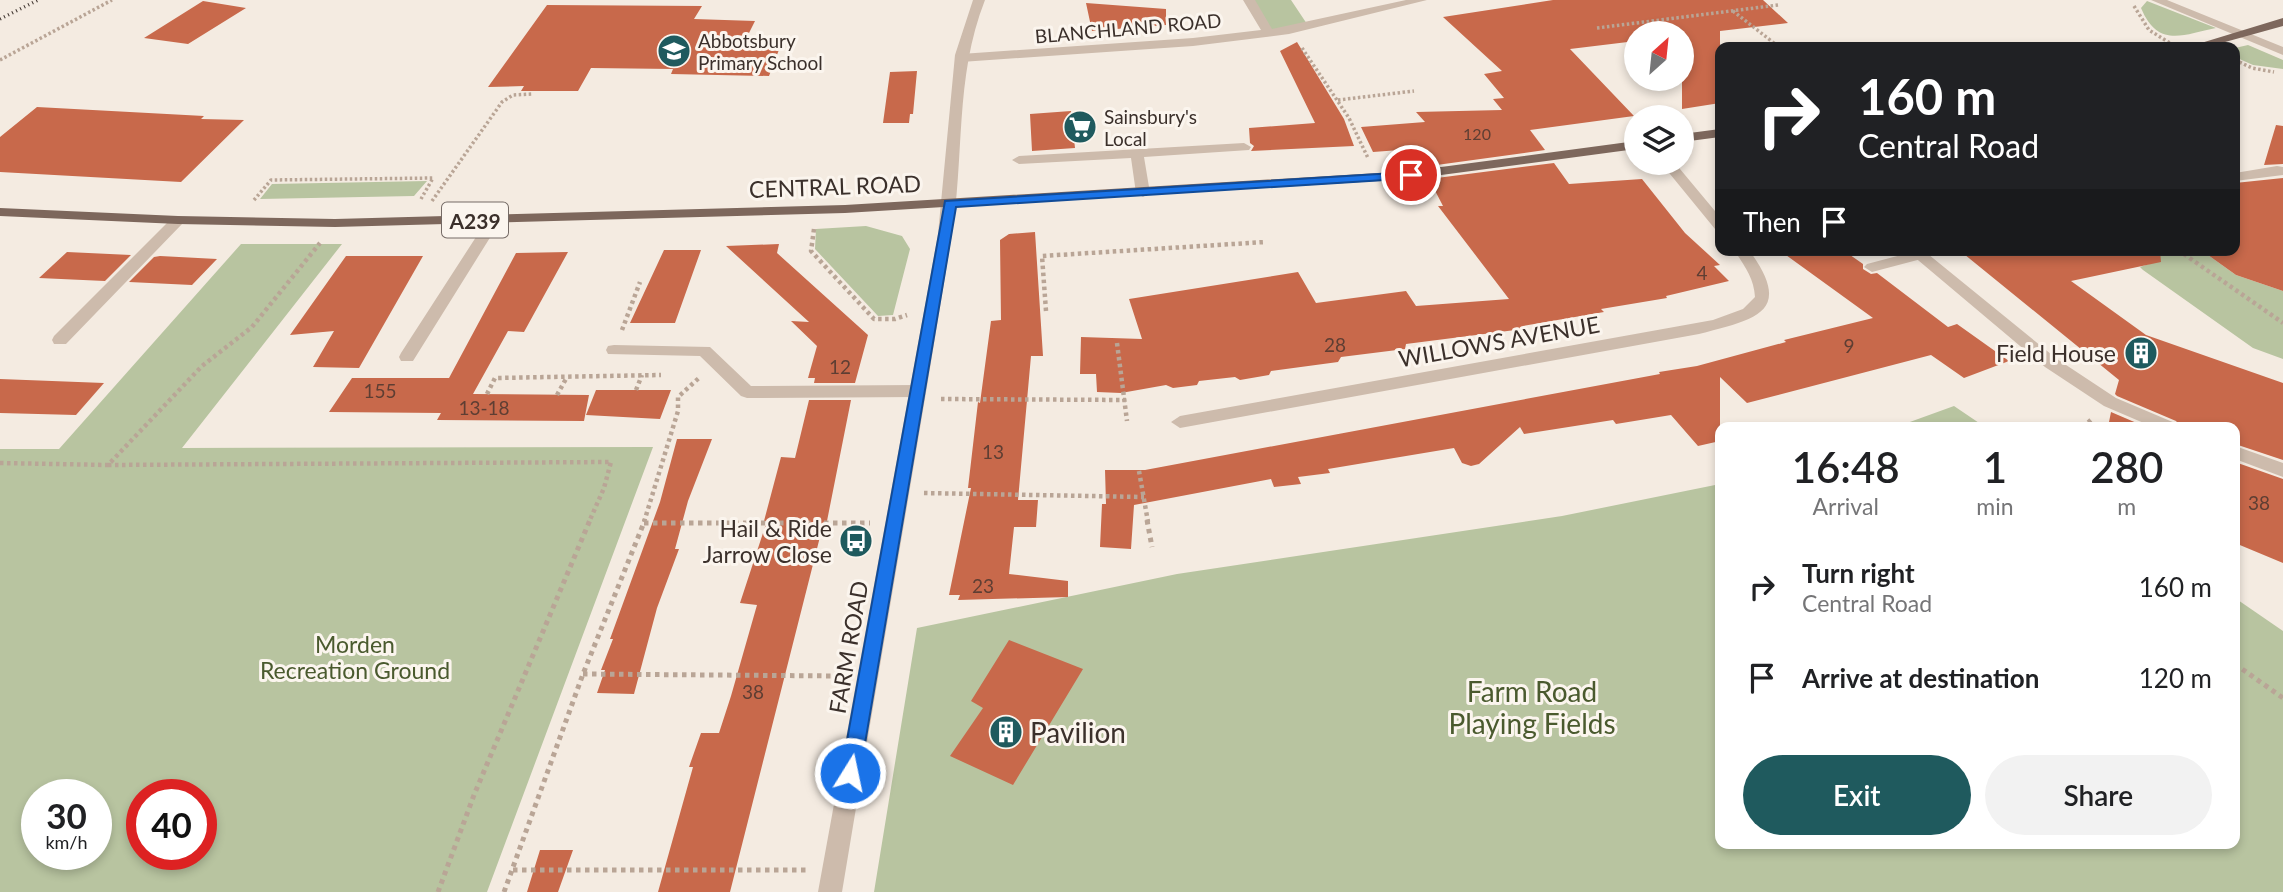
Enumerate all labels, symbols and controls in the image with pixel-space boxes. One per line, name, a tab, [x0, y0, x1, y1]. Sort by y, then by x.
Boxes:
street label: BLANCHLAND ROAD	[1034, 8, 1222, 48]
north arrow	[1624, 21, 1694, 91]
map controls	[1624, 21, 1694, 175]
place label: Abbotsbury Primary School	[698, 29, 823, 74]
school or university icon: Abbotsbury Primary School	[655, 32, 693, 70]
text: 160 m	[1858, 67, 1996, 125]
icon: right	[1743, 70, 1834, 161]
place label: Sainsbury's Local	[1104, 105, 1197, 150]
button: layers	[1624, 105, 1694, 175]
supermarket icon: Sainsbury's Local	[1061, 108, 1099, 146]
house number: 120	[1463, 124, 1491, 143]
text: Central Road	[1858, 126, 2039, 165]
pin	[1381, 145, 1441, 205]
icon: arrive	[1392, 156, 1430, 194]
street label: CENTRAL ROAD	[749, 169, 921, 203]
road number: A239	[442, 202, 508, 238]
icon: arrive	[1815, 203, 1853, 241]
text: Then	[1743, 206, 1801, 238]
house number: 4	[1696, 261, 1708, 284]
street label: WILLOWS AVENUE	[1396, 310, 1602, 372]
house number: 28	[1324, 333, 1346, 356]
house number: 9	[1843, 334, 1855, 357]
building icon: Field House	[2122, 334, 2160, 372]
place label: Field House	[1996, 339, 2116, 367]
house number: 12	[829, 355, 851, 378]
house number: 155	[363, 379, 397, 402]
house number: 13-18	[458, 396, 510, 419]
house number: 13	[982, 440, 1004, 463]
text: 16:48	[1792, 442, 1900, 492]
text: 1	[1983, 442, 2007, 492]
text: 280	[2090, 442, 2163, 492]
house number: 38	[2248, 491, 2270, 514]
text: Arrival	[1813, 492, 1879, 520]
text: min	[1976, 492, 2014, 520]
text: m	[2117, 492, 2136, 520]
place label: Hail & Ride Jarrow Close	[703, 514, 832, 568]
bus stop icon: Hail & Ride Jarrow Close	[837, 522, 875, 560]
text: Turn right	[1802, 557, 1915, 589]
icon: right	[1743, 568, 1781, 606]
text: 160 m	[2139, 571, 2212, 603]
house number: 23	[972, 574, 994, 597]
street label: FARM ROAD	[823, 578, 873, 716]
text: Central Road	[1802, 589, 1932, 617]
park label: Morden Recreation Ground	[260, 630, 450, 684]
icon: arrive	[1743, 659, 1781, 697]
text: Arrive at destination	[1802, 662, 2039, 694]
text: 120 m	[2139, 662, 2212, 694]
park label: Farm Road Playing Fields	[1448, 674, 1616, 740]
house number: 38	[742, 680, 764, 703]
building icon: Pavilion	[987, 713, 1025, 751]
place label: Pavilion	[1030, 715, 1126, 749]
position arrow	[813, 736, 887, 810]
button: Exit	[1743, 755, 1971, 835]
button: Share	[1985, 755, 2212, 835]
speed limit sign: 40	[126, 779, 217, 870]
text: 30	[46, 794, 87, 836]
text: km/h	[45, 831, 88, 853]

